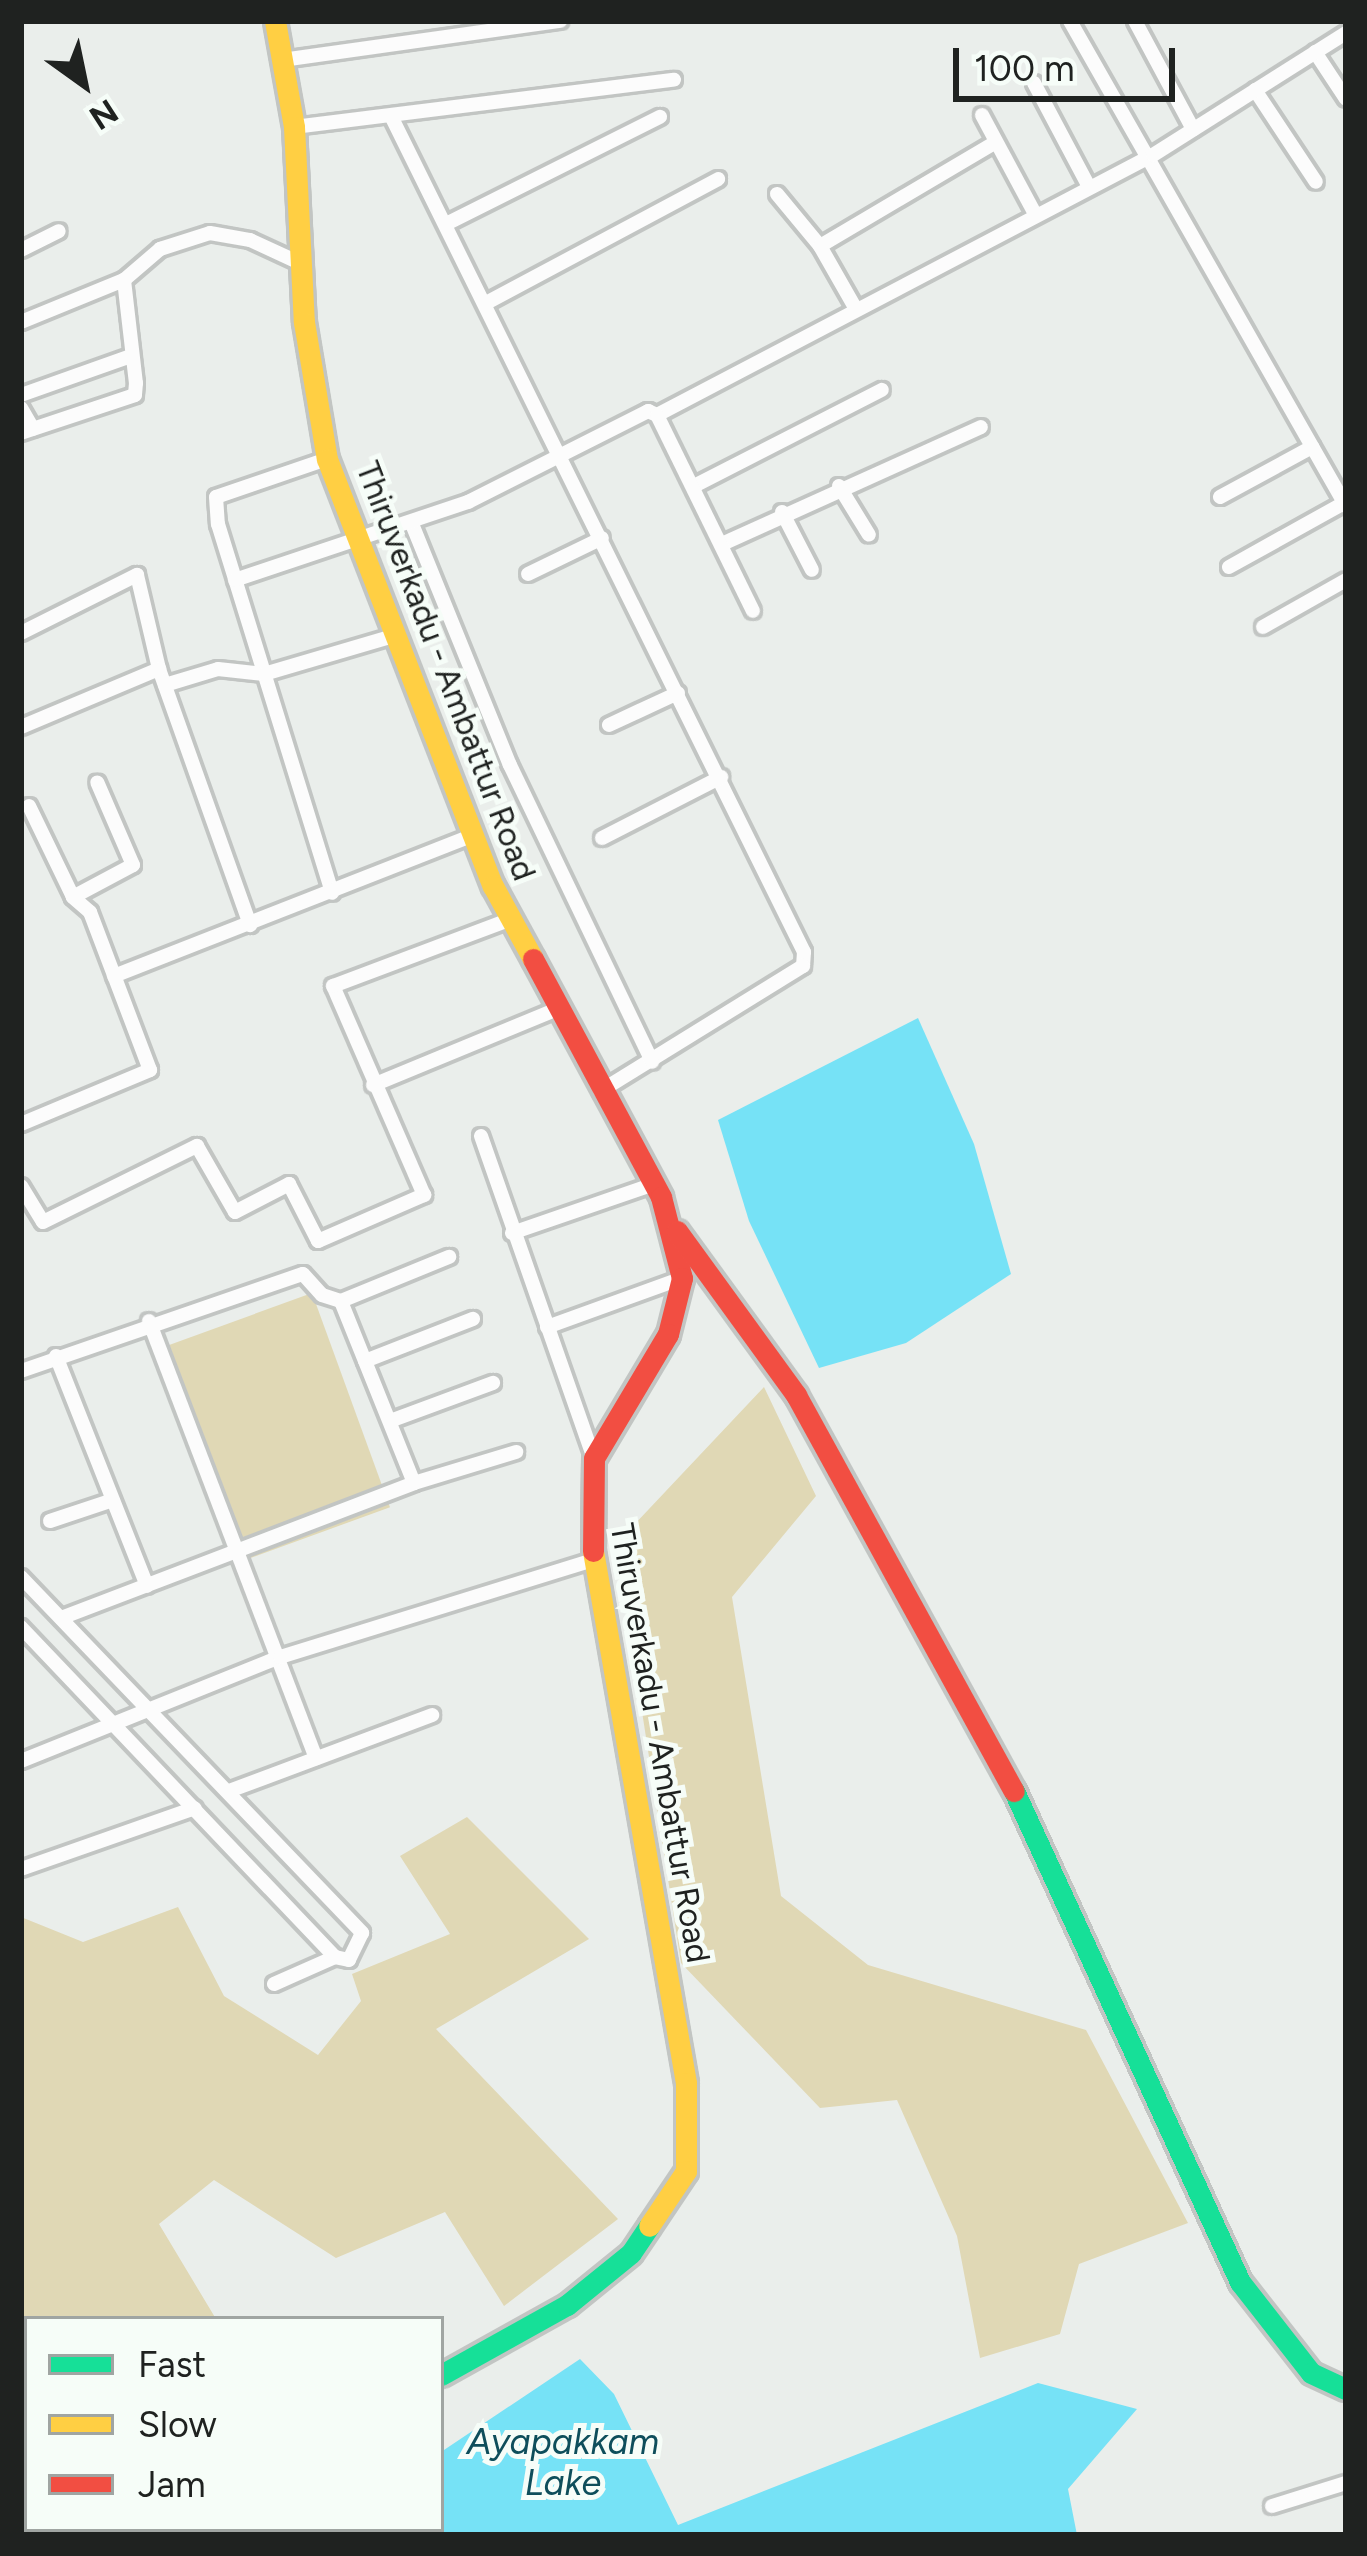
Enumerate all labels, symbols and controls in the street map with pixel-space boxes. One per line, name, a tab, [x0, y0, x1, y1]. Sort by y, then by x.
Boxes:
north arrow	[24, 24, 144, 144]
scale bar	[959, 24, 1181, 98]
text: 100 m	[974, 47, 1075, 90]
text: N	[83, 91, 125, 138]
street label: Thiruverkadu - Ambattur Road	[348, 456, 544, 886]
street label: Thiruverkadu - Ambattur Road	[602, 1520, 718, 1966]
legend	[24, 2316, 444, 2532]
text: Fast	[138, 2343, 206, 2386]
text: Slow	[138, 2403, 217, 2446]
water label: Ayapakkam Lake	[467, 2419, 659, 2504]
text: Jam	[138, 2463, 206, 2506]

